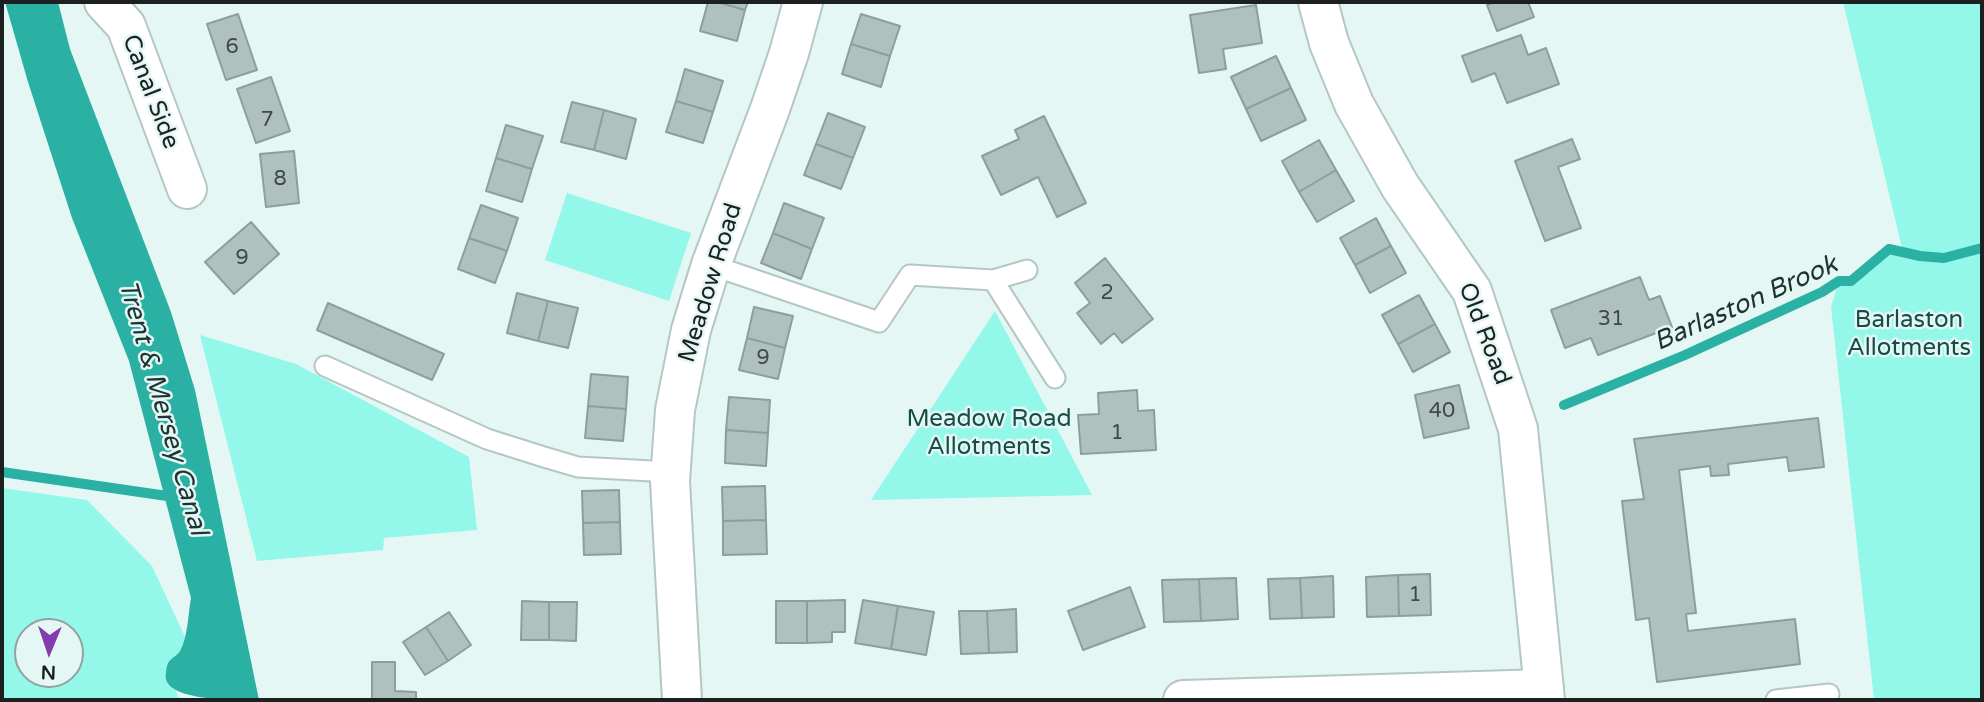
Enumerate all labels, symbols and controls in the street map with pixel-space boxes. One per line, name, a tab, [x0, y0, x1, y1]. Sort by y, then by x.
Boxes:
street label: Canal Side	[115, 31, 185, 153]
house number: 6	[225, 34, 239, 60]
house number: 7	[260, 107, 274, 133]
house number: 8	[273, 166, 287, 192]
street label: Meadow Road	[673, 200, 749, 366]
house number: 9	[235, 245, 249, 271]
water label: Barlaston Brook	[1649, 250, 1843, 358]
water label: Trent & Mersey Canal	[111, 277, 213, 539]
street label: Old Road	[1451, 279, 1517, 389]
house number: 2	[1100, 280, 1114, 306]
house number: 31	[1598, 306, 1624, 332]
park label: Barlaston Allotments	[1847, 307, 1971, 363]
house number: 9	[756, 345, 770, 371]
house number: 40	[1429, 398, 1455, 424]
park label: Meadow Road Allotments	[906, 406, 1072, 462]
house number: 1	[1110, 420, 1124, 446]
house number: 1	[1408, 582, 1422, 608]
north arrow	[14, 618, 84, 688]
text: N	[40, 661, 56, 683]

